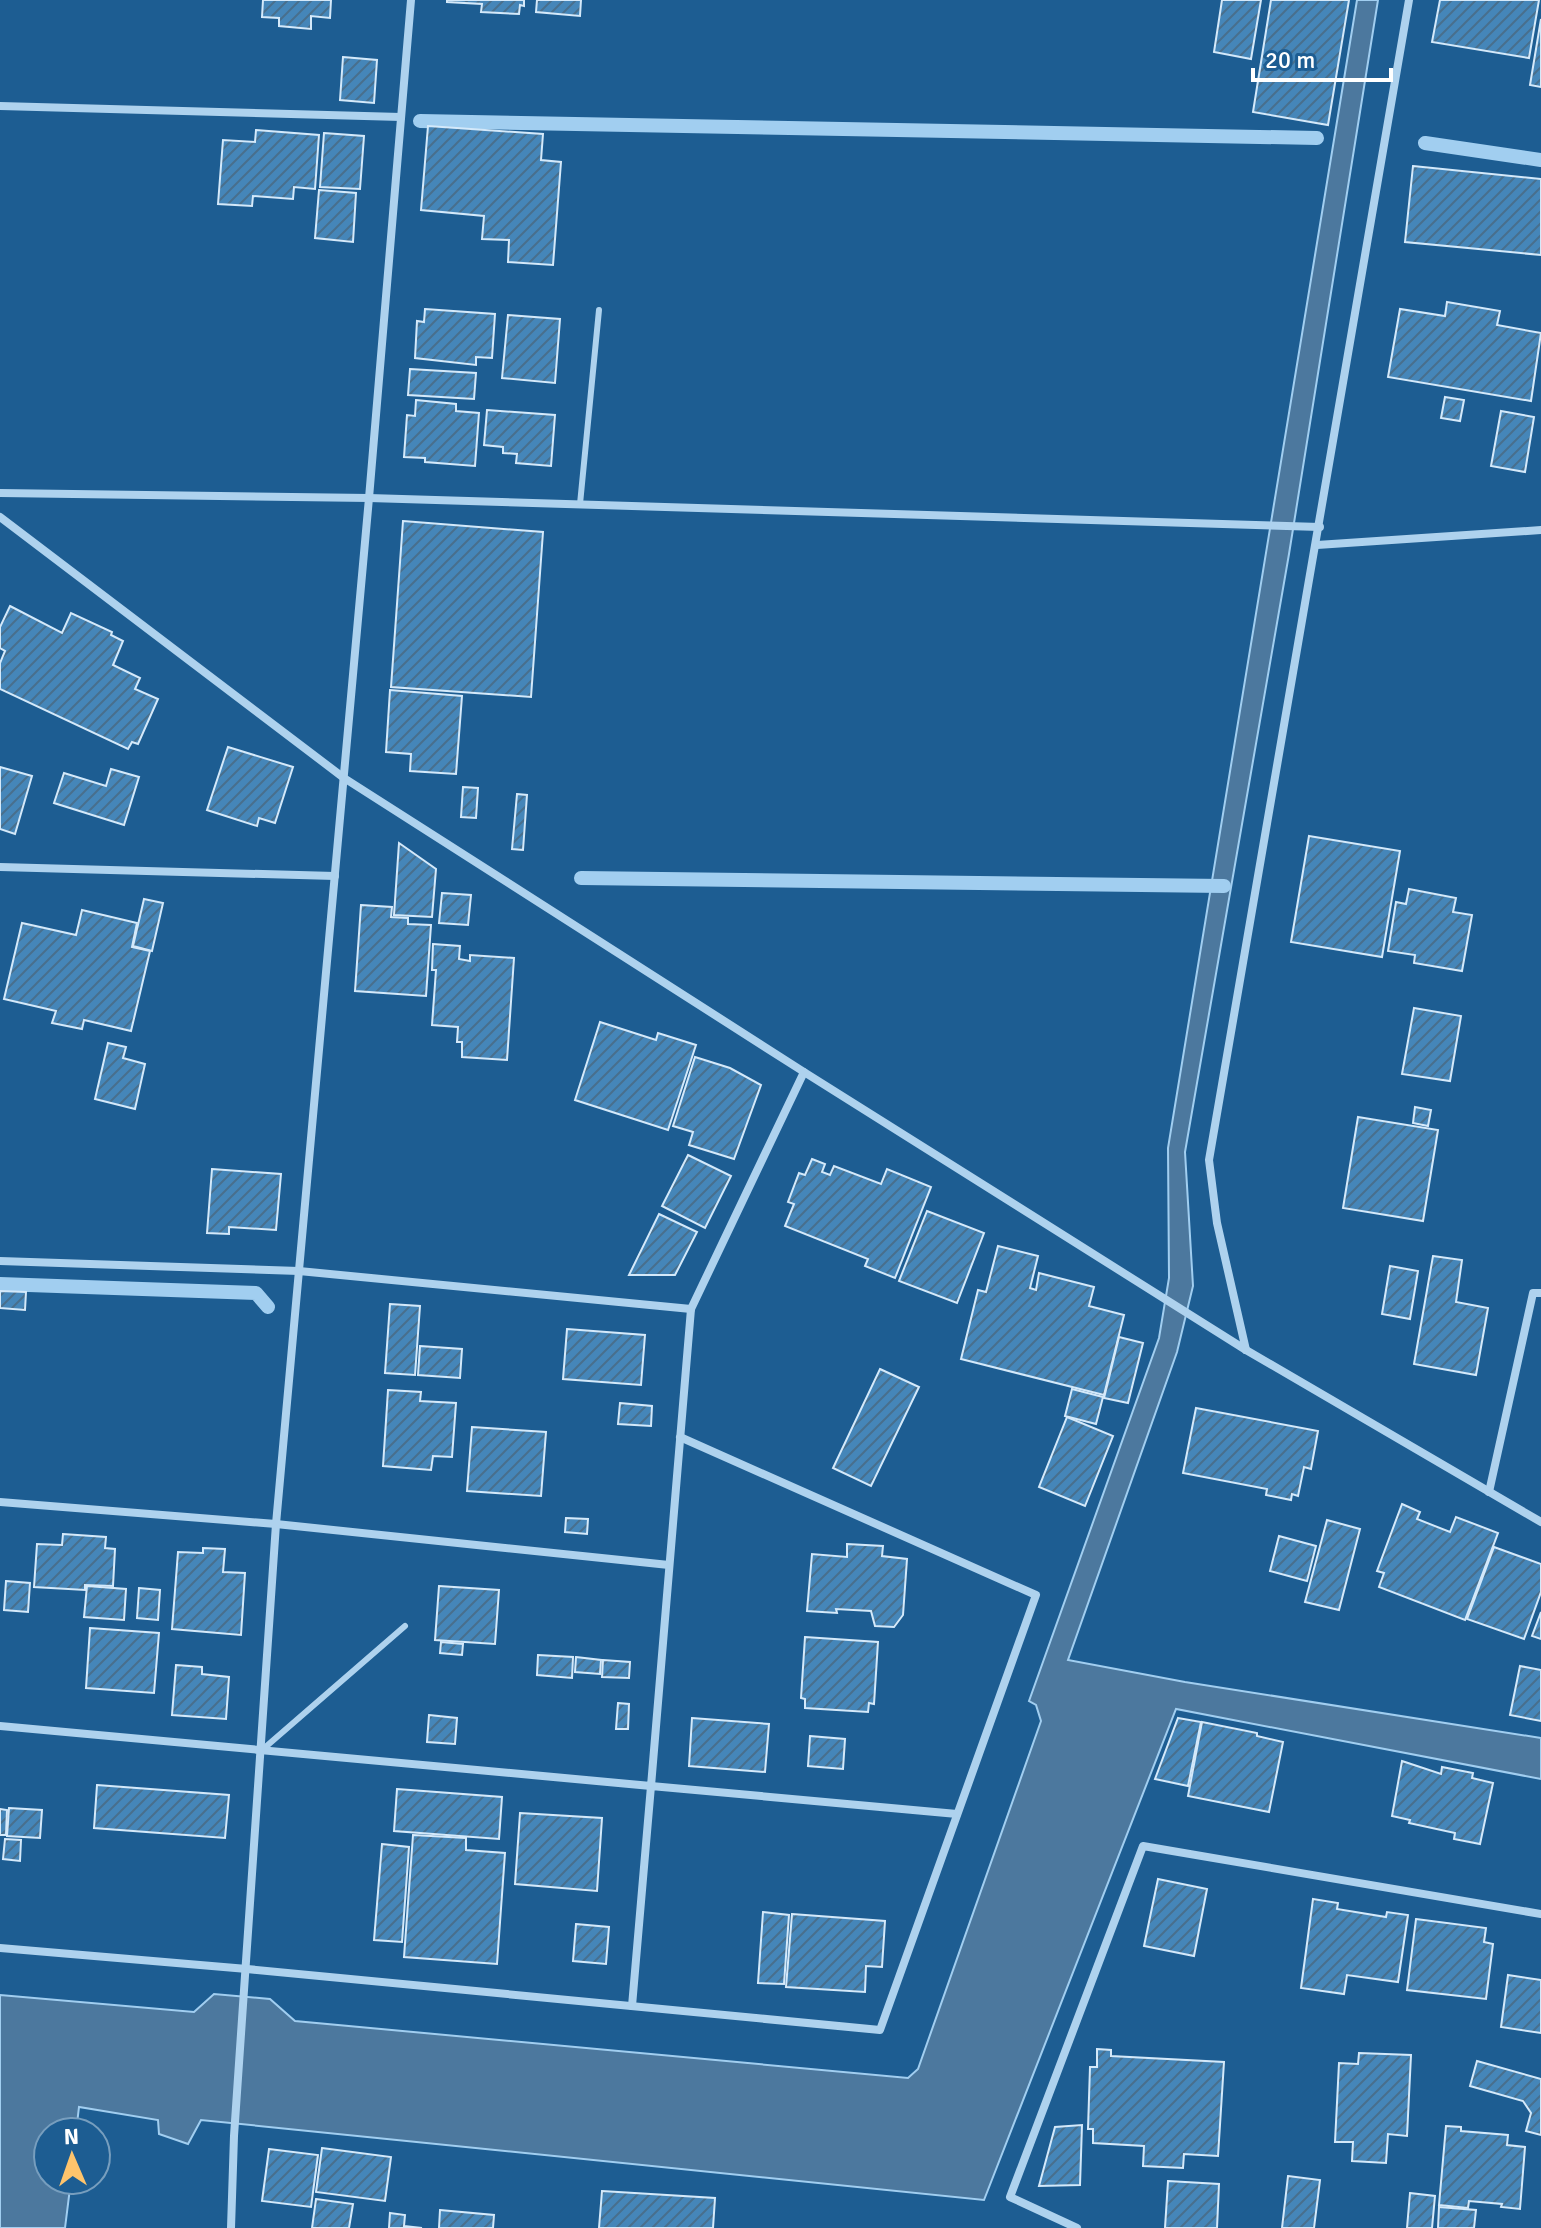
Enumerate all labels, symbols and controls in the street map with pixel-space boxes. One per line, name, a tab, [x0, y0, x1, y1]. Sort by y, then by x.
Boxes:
scale bar	[1253, 32, 1391, 82]
text: 20 m	[1265, 45, 1315, 75]
north arrow	[32, 2116, 112, 2196]
text: N	[63, 2123, 79, 2150]

